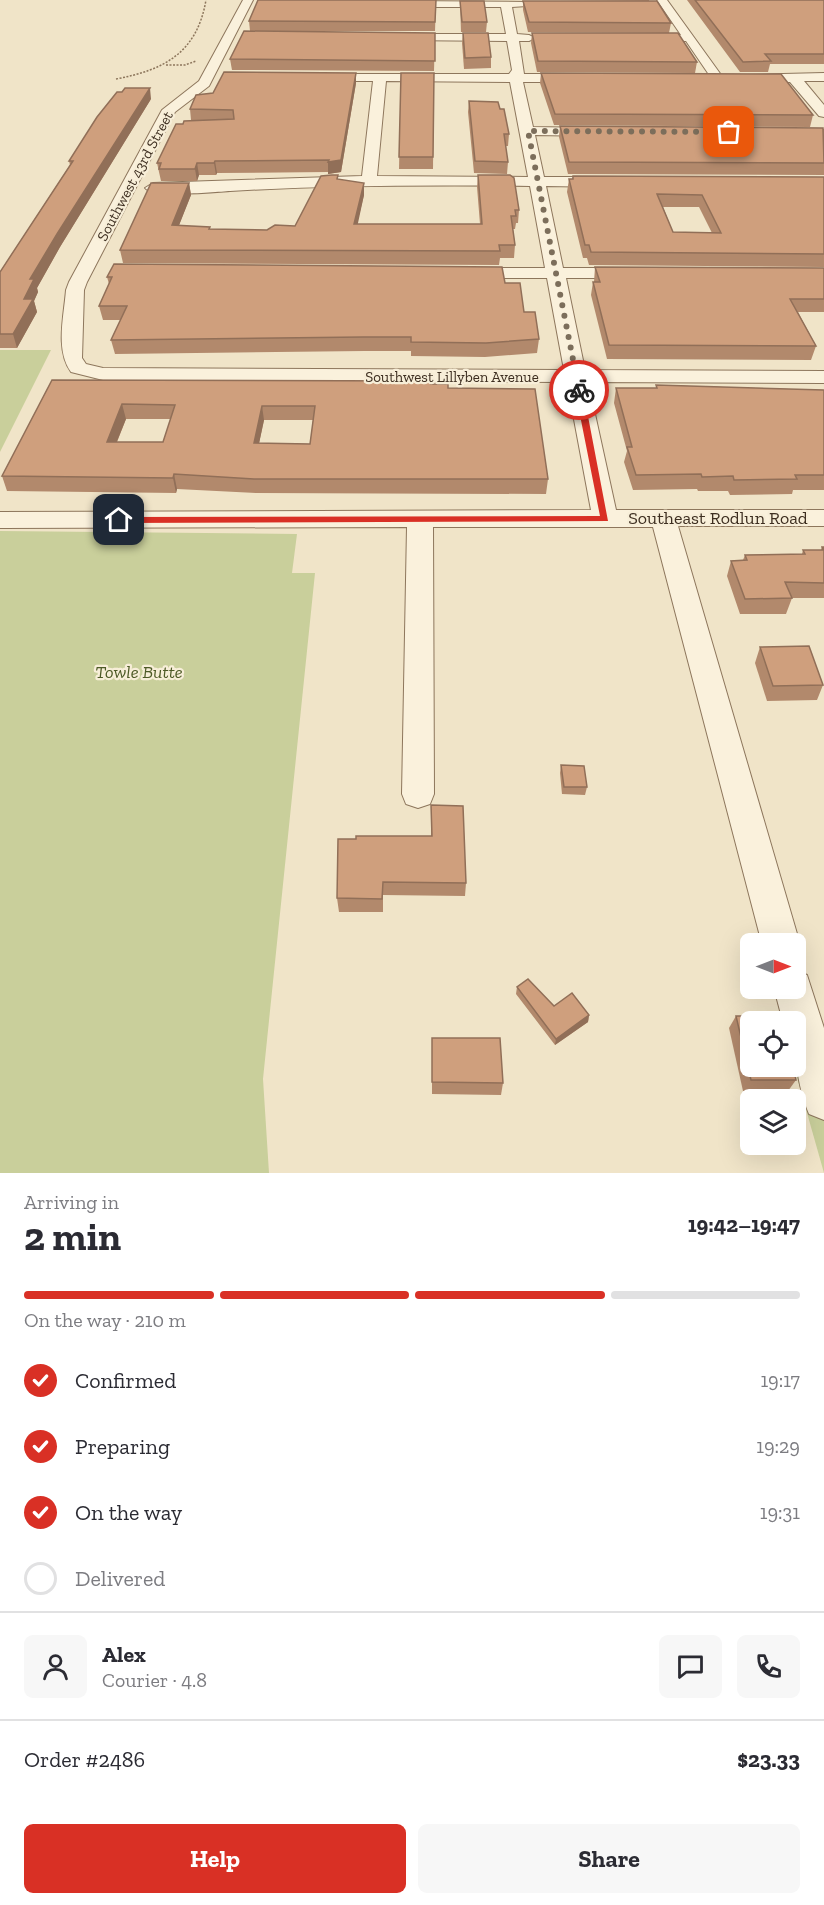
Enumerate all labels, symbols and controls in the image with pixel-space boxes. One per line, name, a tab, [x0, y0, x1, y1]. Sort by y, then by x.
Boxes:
pin	[703, 106, 754, 157]
street label: Southwest 43rd Street	[93, 108, 177, 244]
icon: bag	[712, 115, 745, 148]
courier	[549, 360, 609, 420]
street label: Southwest Lillyben Avenue	[365, 368, 539, 386]
icon: bike	[563, 374, 596, 407]
pin	[93, 494, 144, 545]
icon: home	[102, 503, 135, 536]
street label: Southeast Rodlun Road	[628, 507, 808, 529]
park label: Towle Butte	[95, 661, 183, 683]
north arrow	[740, 933, 806, 999]
map controls	[740, 933, 806, 1155]
button: locate	[740, 1011, 806, 1077]
button: layers	[740, 1089, 806, 1155]
text: Arriving in	[24, 1190, 119, 1214]
text: 19:42–19:47	[688, 1211, 800, 1238]
text: 2 min	[24, 1213, 121, 1260]
text: On the way · 210 m	[24, 1308, 186, 1332]
icon: check	[24, 1364, 57, 1397]
text: Confirmed	[75, 1367, 176, 1394]
text: 19:17	[760, 1368, 800, 1392]
icon: check	[24, 1430, 57, 1463]
text: Preparing	[75, 1433, 170, 1460]
text: 19:29	[756, 1434, 800, 1458]
icon: check	[24, 1496, 57, 1529]
text: On the way	[75, 1499, 182, 1526]
text: 19:31	[760, 1500, 800, 1524]
text: Delivered	[75, 1565, 165, 1592]
button: person	[24, 1635, 87, 1698]
button: chat	[659, 1635, 722, 1698]
button: phone	[737, 1635, 800, 1698]
text: Alex	[102, 1641, 146, 1668]
text: Courier · 4.8	[102, 1668, 207, 1692]
text: Order #2486	[24, 1746, 145, 1773]
text: $23.33	[737, 1746, 800, 1773]
button: Help	[24, 1824, 406, 1893]
button: Share	[418, 1824, 800, 1893]

